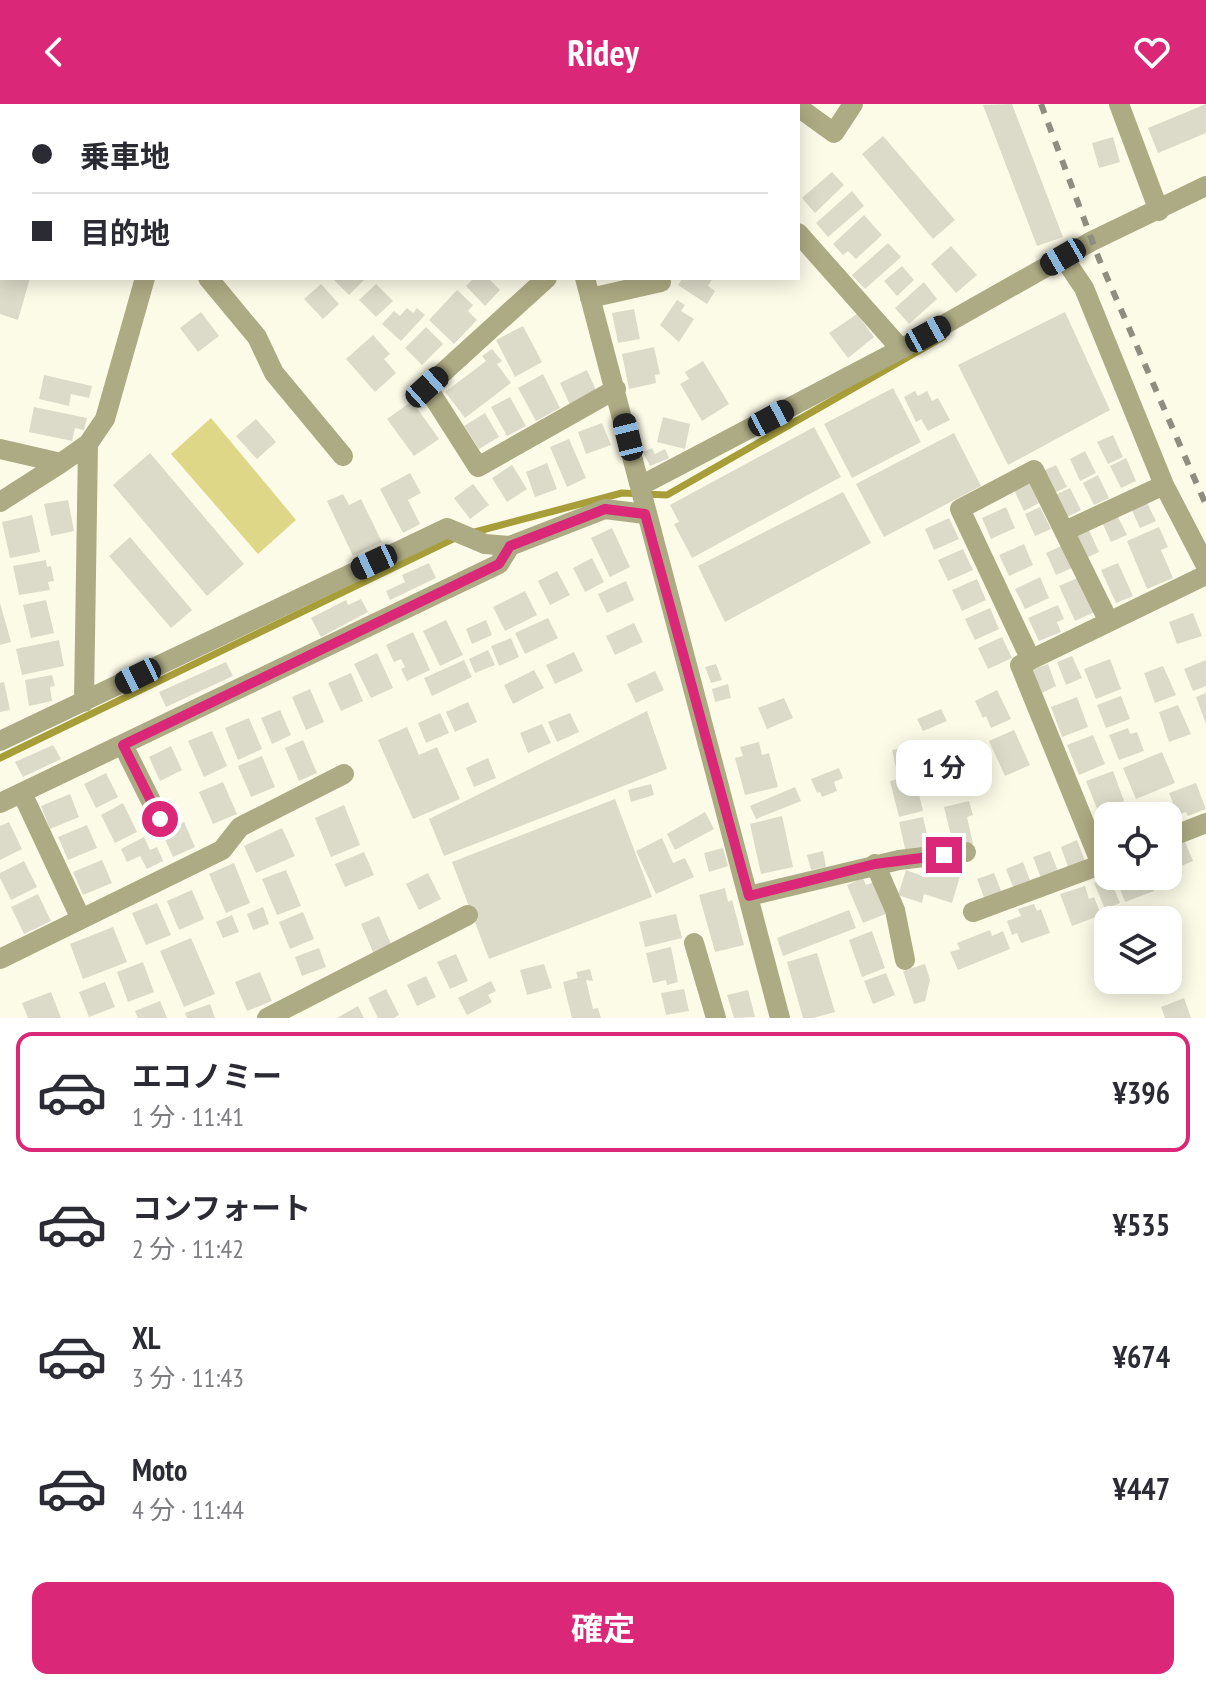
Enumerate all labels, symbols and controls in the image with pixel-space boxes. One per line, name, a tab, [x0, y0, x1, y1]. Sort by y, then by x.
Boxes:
text: Ridey	[567, 29, 639, 76]
icon: back	[32, 30, 76, 74]
icon: heart	[1130, 30, 1174, 74]
text: 乗車地	[80, 136, 170, 175]
text: 目的地	[80, 213, 170, 252]
car	[1036, 235, 1090, 279]
car	[901, 312, 955, 356]
car	[401, 362, 453, 412]
car	[744, 396, 798, 440]
car	[611, 411, 645, 463]
car	[347, 541, 401, 583]
car	[111, 655, 165, 697]
callout: 1 分	[896, 739, 992, 795]
text: 1 分	[922, 751, 966, 784]
route start	[142, 801, 178, 837]
map controls	[1094, 802, 1182, 994]
button: locate	[1094, 802, 1182, 890]
route end	[926, 837, 962, 873]
button: layers	[1094, 906, 1182, 994]
icon: car	[36, 1056, 108, 1128]
text: エコノミー	[132, 1056, 282, 1095]
text: ¥396	[1113, 1073, 1170, 1112]
text: 1 分 · 11:41	[132, 1100, 244, 1133]
icon: car	[36, 1188, 108, 1260]
text: コンフォート	[132, 1188, 311, 1227]
text: ¥535	[1113, 1205, 1170, 1244]
text: 2 分 · 11:42	[132, 1232, 244, 1265]
text: XL	[132, 1318, 161, 1357]
icon: car	[36, 1320, 108, 1392]
text: ¥674	[1113, 1337, 1170, 1376]
text: 3 分 · 11:43	[132, 1361, 244, 1394]
text: Moto	[132, 1450, 187, 1489]
icon: car	[36, 1452, 108, 1524]
text: ¥447	[1113, 1469, 1170, 1508]
text: 4 分 · 11:44	[132, 1493, 244, 1526]
button: 確定	[32, 1582, 1174, 1674]

